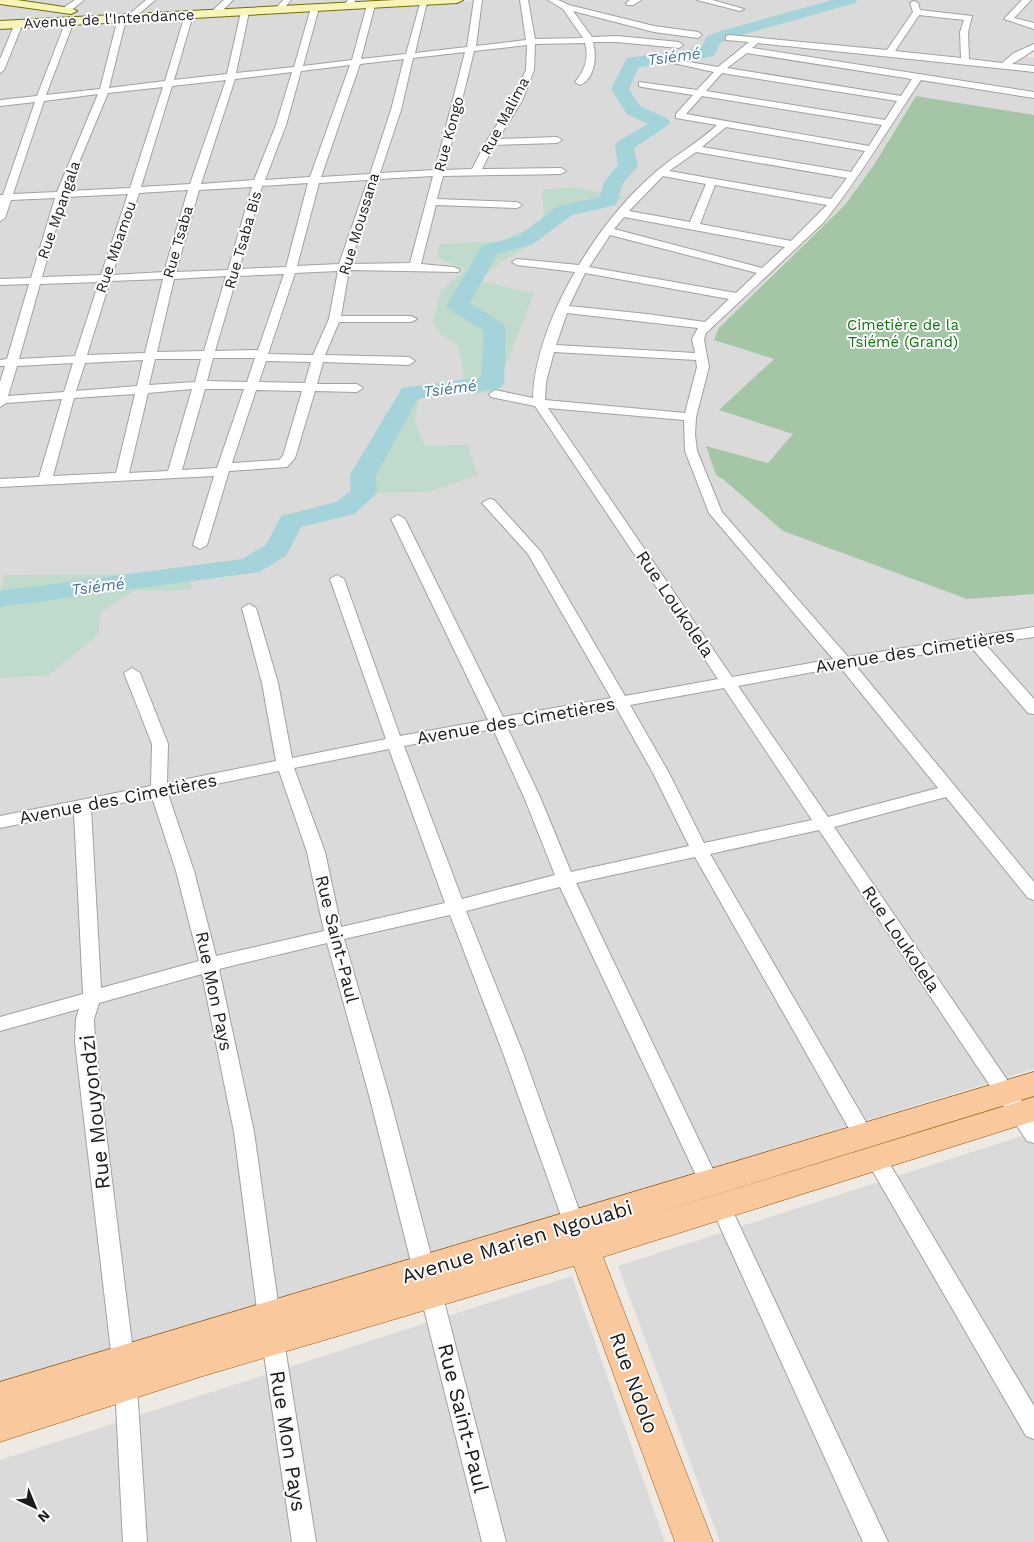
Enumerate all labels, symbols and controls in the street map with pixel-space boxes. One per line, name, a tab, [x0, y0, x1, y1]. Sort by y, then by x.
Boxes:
street label: Avenue de l'Intendance	[23, 6, 195, 32]
water label: Tsiémé	[646, 43, 702, 70]
street label: Rue Malima	[477, 74, 533, 158]
street label: Rue Kongo	[430, 94, 468, 174]
street label: Rue Mpangala	[34, 158, 84, 261]
street label: Rue Moussana	[335, 170, 383, 277]
street label: Rue Tsaba Bis	[220, 189, 266, 291]
street label: Rue Mbamou	[92, 199, 140, 295]
street label: Rue Tsaba	[159, 203, 197, 280]
park label: Cimetière de la Tsiémé (Grand)	[847, 316, 959, 351]
water label: Tsiémé	[422, 376, 478, 401]
street label: Rue Loukolela	[632, 546, 719, 661]
water label: Tsiémé	[70, 574, 126, 599]
street label: Avenue des Cimetières	[814, 624, 1016, 677]
street label: Avenue des Cimetières	[415, 693, 617, 748]
street label: Avenue des Cimetières	[17, 769, 219, 828]
street label: Rue Saint-Paul	[311, 873, 364, 1005]
street label: Rue Loukolela	[858, 881, 945, 996]
street label: Rue Mon Pays	[192, 929, 237, 1053]
street label: Rue Mouyondzi	[74, 1033, 115, 1191]
street label: Avenue Marien Ngouabi	[398, 1194, 635, 1289]
street label: Rue Ndolo	[605, 1329, 664, 1437]
street label: Rue Saint-Paul	[433, 1341, 494, 1496]
street label: Rue Mon Pays	[265, 1369, 312, 1513]
north arrow	[10, 1482, 60, 1532]
text: N	[35, 1507, 53, 1526]

